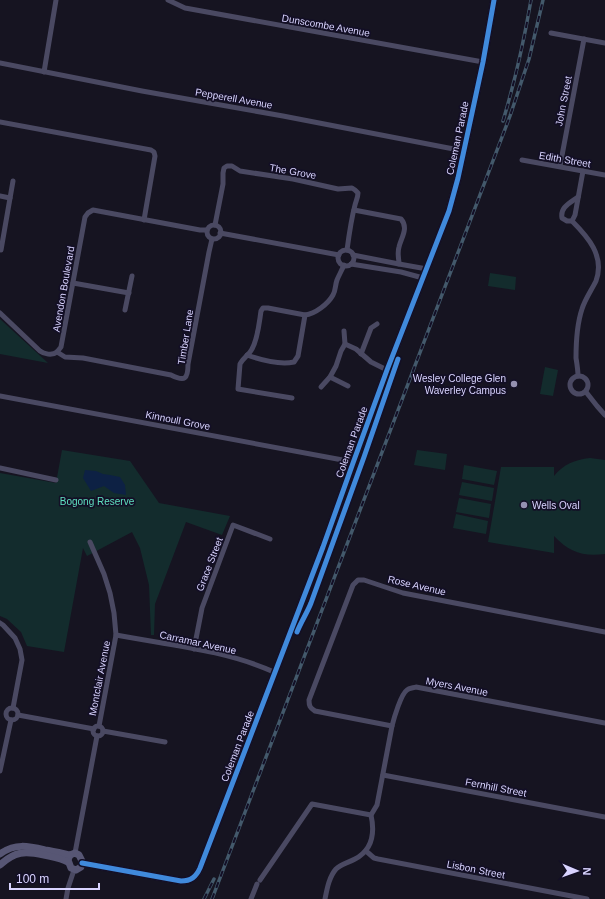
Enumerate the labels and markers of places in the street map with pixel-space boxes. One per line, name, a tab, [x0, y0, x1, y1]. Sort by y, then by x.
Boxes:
place label: Wesley College Glen Waverley Campus	[413, 373, 506, 396]
marker: Wesley College Glen Waverley Campus	[509, 379, 519, 389]
marker: Wells Oval	[519, 500, 529, 510]
place label: Wells Oval	[532, 500, 580, 511]

